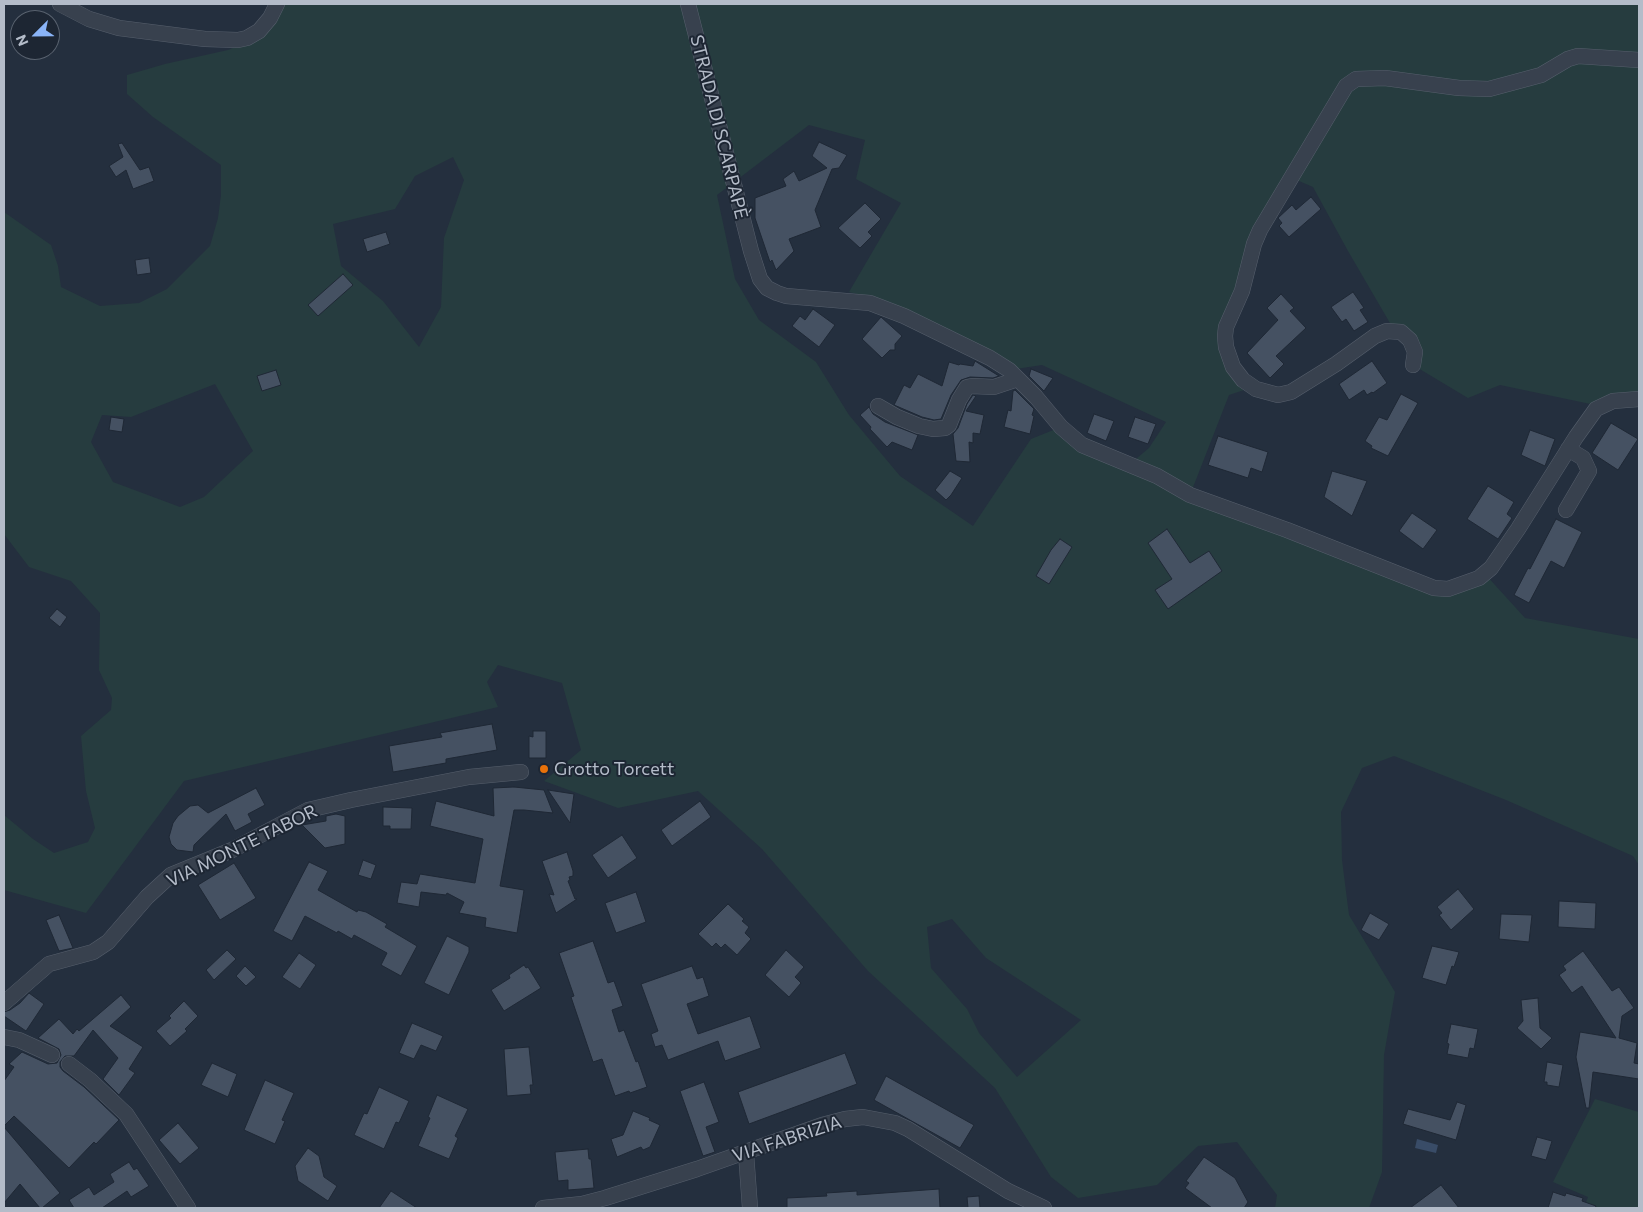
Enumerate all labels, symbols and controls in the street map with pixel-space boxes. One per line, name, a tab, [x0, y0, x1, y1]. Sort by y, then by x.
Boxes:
north arrow	[10, 10, 60, 60]
text: N	[12, 33, 32, 49]
street label: STRADA DI SCARPAPÈ	[686, 33, 752, 221]
place label: Grotto Torcett	[554, 758, 674, 780]
marker: Grotto Torcett	[538, 763, 550, 775]
street label: VIA MONTE TABOR	[163, 800, 321, 892]
street label: VIA FABRIZIA	[730, 1111, 844, 1167]

